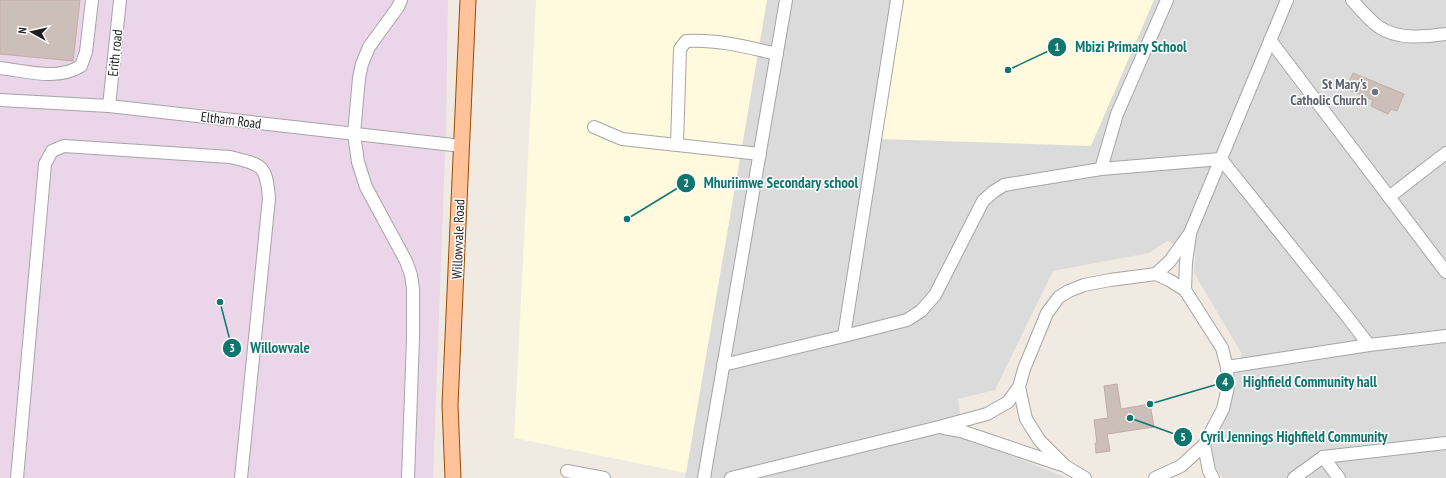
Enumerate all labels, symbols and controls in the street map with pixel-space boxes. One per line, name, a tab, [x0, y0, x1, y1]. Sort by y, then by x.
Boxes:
north arrow	[12, 12, 52, 52]
text: N	[15, 27, 29, 35]
street label: Erith road	[104, 28, 126, 78]
callout: Mbizi Primary School	[1047, 34, 1195, 61]
text: Mbizi Primary School	[1075, 37, 1187, 56]
text: 1	[1054, 39, 1060, 54]
place label: St Mary's Catholic Church	[1290, 75, 1367, 109]
marker: St Mary's Catholic Church	[1370, 87, 1380, 97]
street label: Eltham Road	[200, 107, 262, 133]
callout: Mhuriimwe Secondary school	[676, 169, 867, 196]
text: Mhuriimwe Secondary school	[704, 173, 859, 192]
text: 2	[683, 175, 689, 190]
street label: Willowvale Road	[448, 199, 468, 279]
callout: Willowvale	[222, 335, 318, 362]
text: Willowvale	[249, 338, 310, 357]
text: 3	[229, 340, 235, 355]
callout: Highfield Community hall	[1215, 368, 1385, 395]
text: Highfield Community hall	[1243, 372, 1377, 391]
text: 4	[1222, 374, 1228, 389]
callout: Cyril Jennings Highfield Community	[1173, 423, 1396, 450]
text: Cyril Jennings Highfield Community	[1200, 427, 1389, 446]
text: 5	[1180, 429, 1186, 444]

